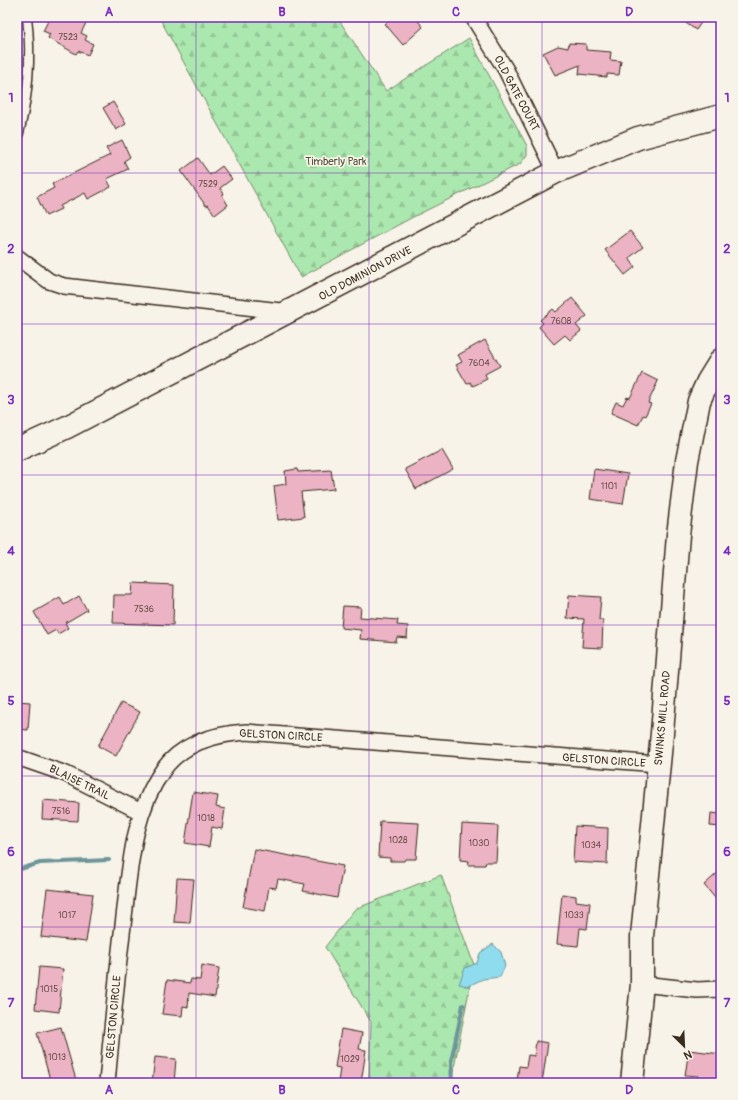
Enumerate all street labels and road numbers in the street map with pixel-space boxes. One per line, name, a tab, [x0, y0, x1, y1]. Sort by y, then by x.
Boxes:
street label: OLD GATE COURT	[491, 53, 542, 133]
street label: OLD DOMINION DRIVE	[317, 243, 414, 303]
street label: SWINKS MILL ROAD	[652, 670, 673, 766]
street label: GELSTON CIRCLE	[239, 727, 323, 744]
street label: GELSTON CIRCLE	[562, 751, 646, 770]
street label: BLAISE TRAIL	[47, 762, 112, 803]
street label: GELSTON CIRCLE	[103, 975, 124, 1059]

